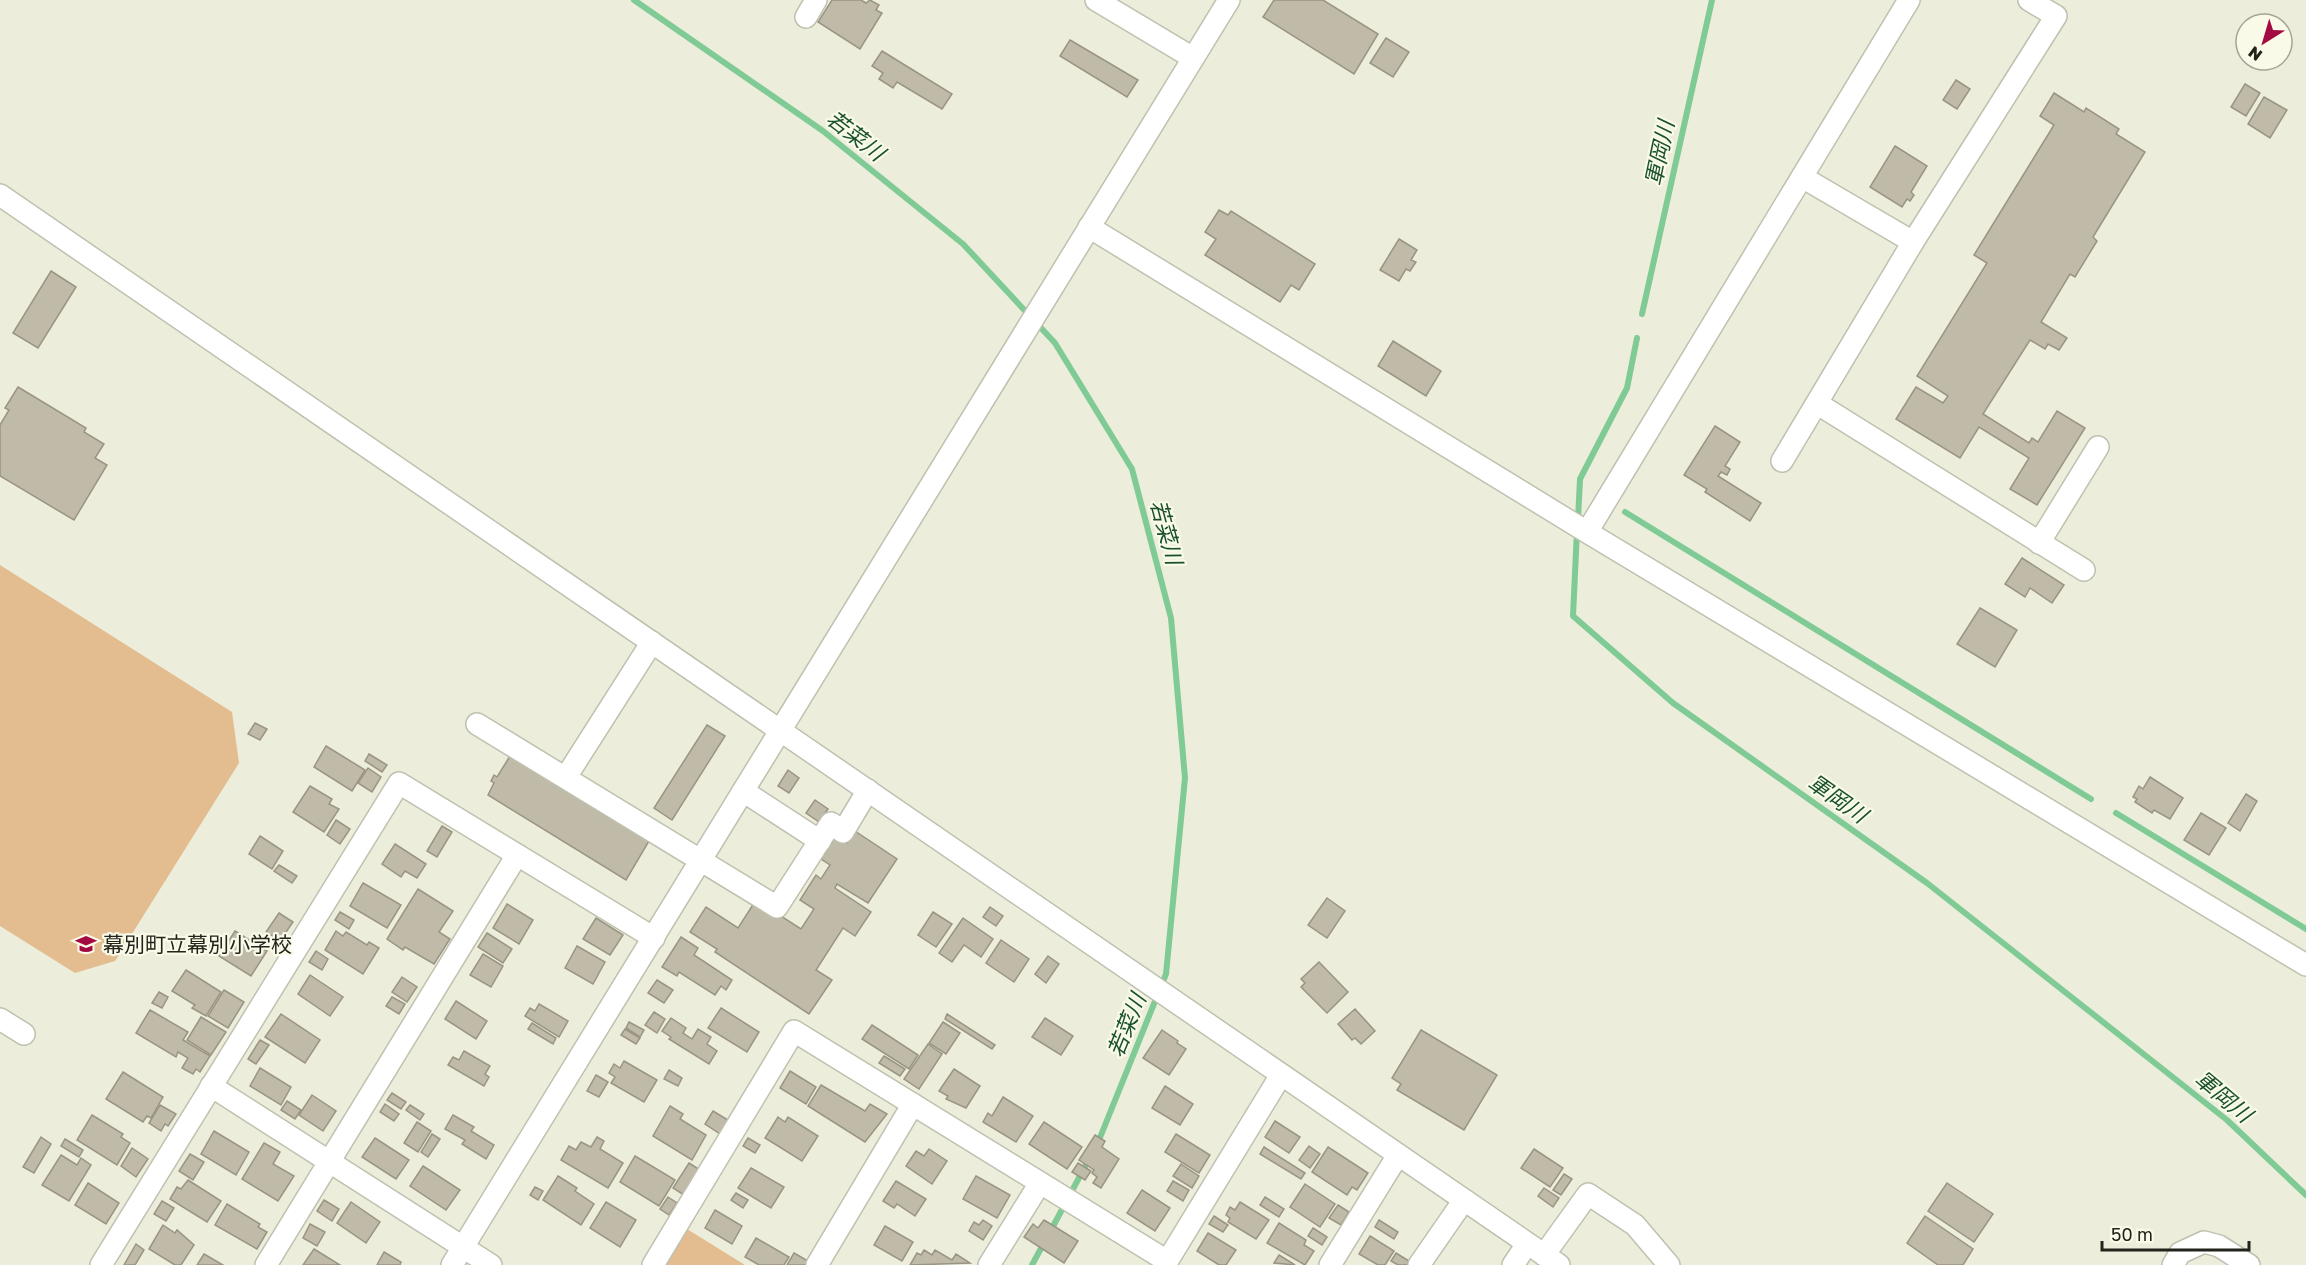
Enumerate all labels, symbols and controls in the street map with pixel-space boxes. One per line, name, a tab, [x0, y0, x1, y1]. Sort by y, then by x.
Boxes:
north arrow	[2234, 12, 2294, 72]
text: N	[2244, 42, 2266, 66]
water label: 若菜川	[822, 104, 892, 167]
water label: 軍岡川	[1639, 116, 1679, 188]
water label: 若菜川	[1145, 497, 1189, 569]
water label: 軍岡川	[1803, 768, 1874, 829]
place label: 幕別町立幕別小学校	[103, 931, 292, 957]
school or university icon: 幕別町立幕別小学校	[74, 932, 98, 956]
water label: 若菜川	[1101, 987, 1152, 1061]
water label: 軍岡川	[2190, 1064, 2259, 1129]
scale bar	[2102, 1214, 2249, 1252]
text: 50 m	[2111, 1223, 2153, 1245]

